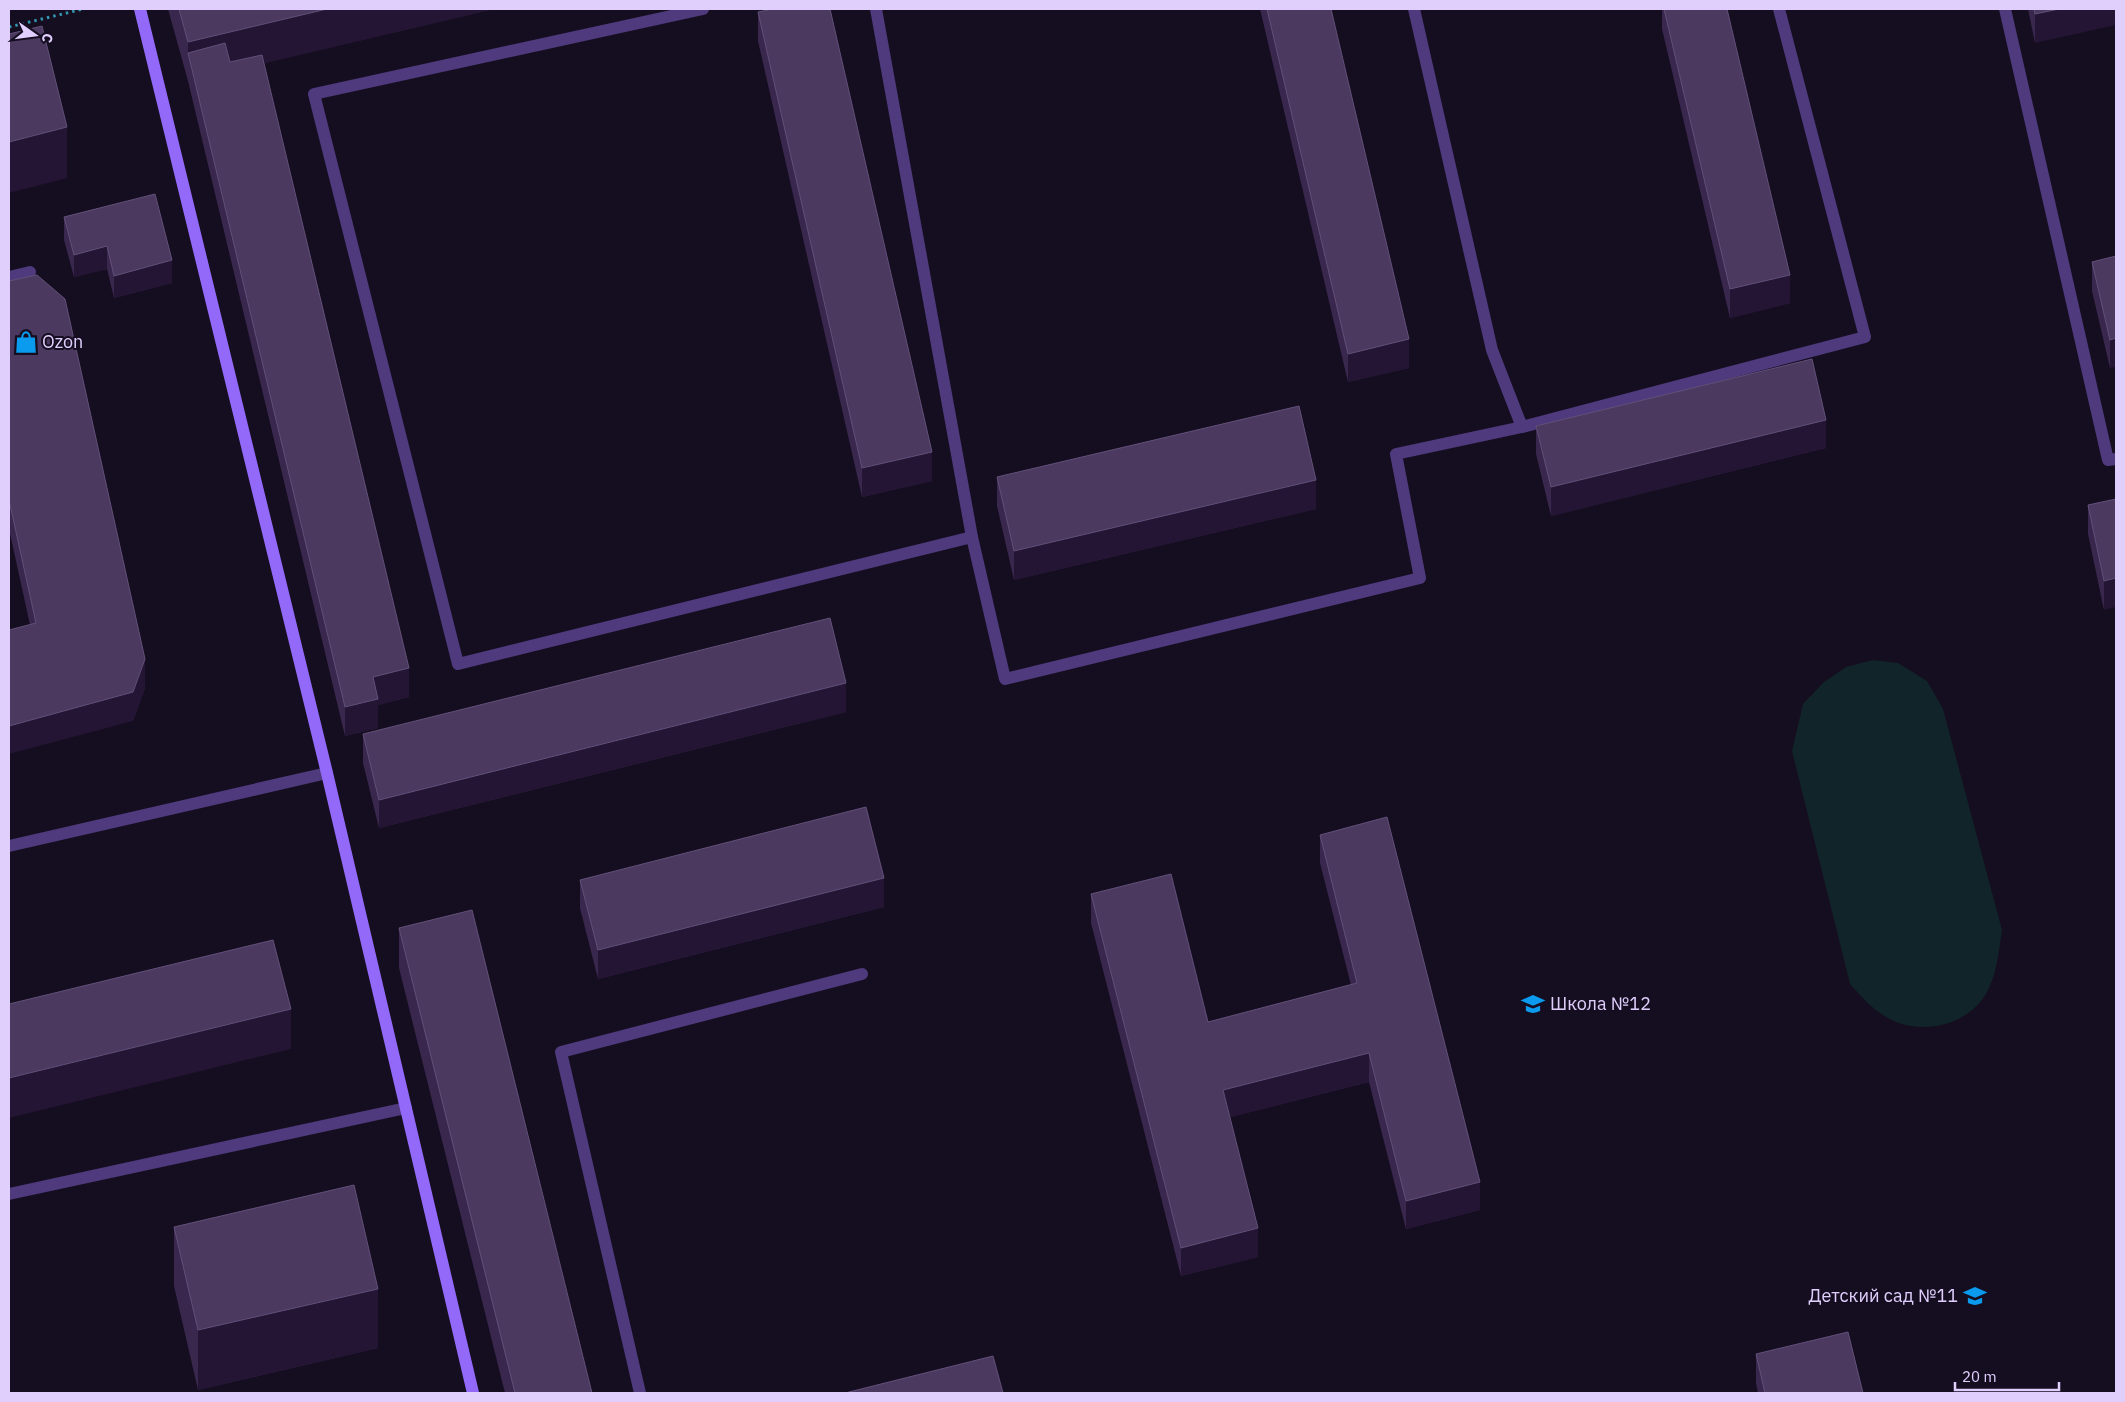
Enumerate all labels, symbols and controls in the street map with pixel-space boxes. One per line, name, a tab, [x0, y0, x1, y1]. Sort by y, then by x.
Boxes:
north arrow	[10, 10, 60, 60]
text: С	[38, 32, 57, 45]
shop icon: Ozon	[13, 329, 39, 355]
place label: Ozon	[42, 330, 83, 353]
school or university icon: Школа №12	[1520, 991, 1546, 1017]
place label: Школа №12	[1550, 992, 1651, 1015]
school or university icon: Детский сад №11	[1962, 1283, 1988, 1309]
place label: Детский сад №11	[1809, 1284, 1958, 1307]
scale bar	[1955, 1360, 2059, 1392]
text: 20 m	[1962, 1367, 1997, 1386]

